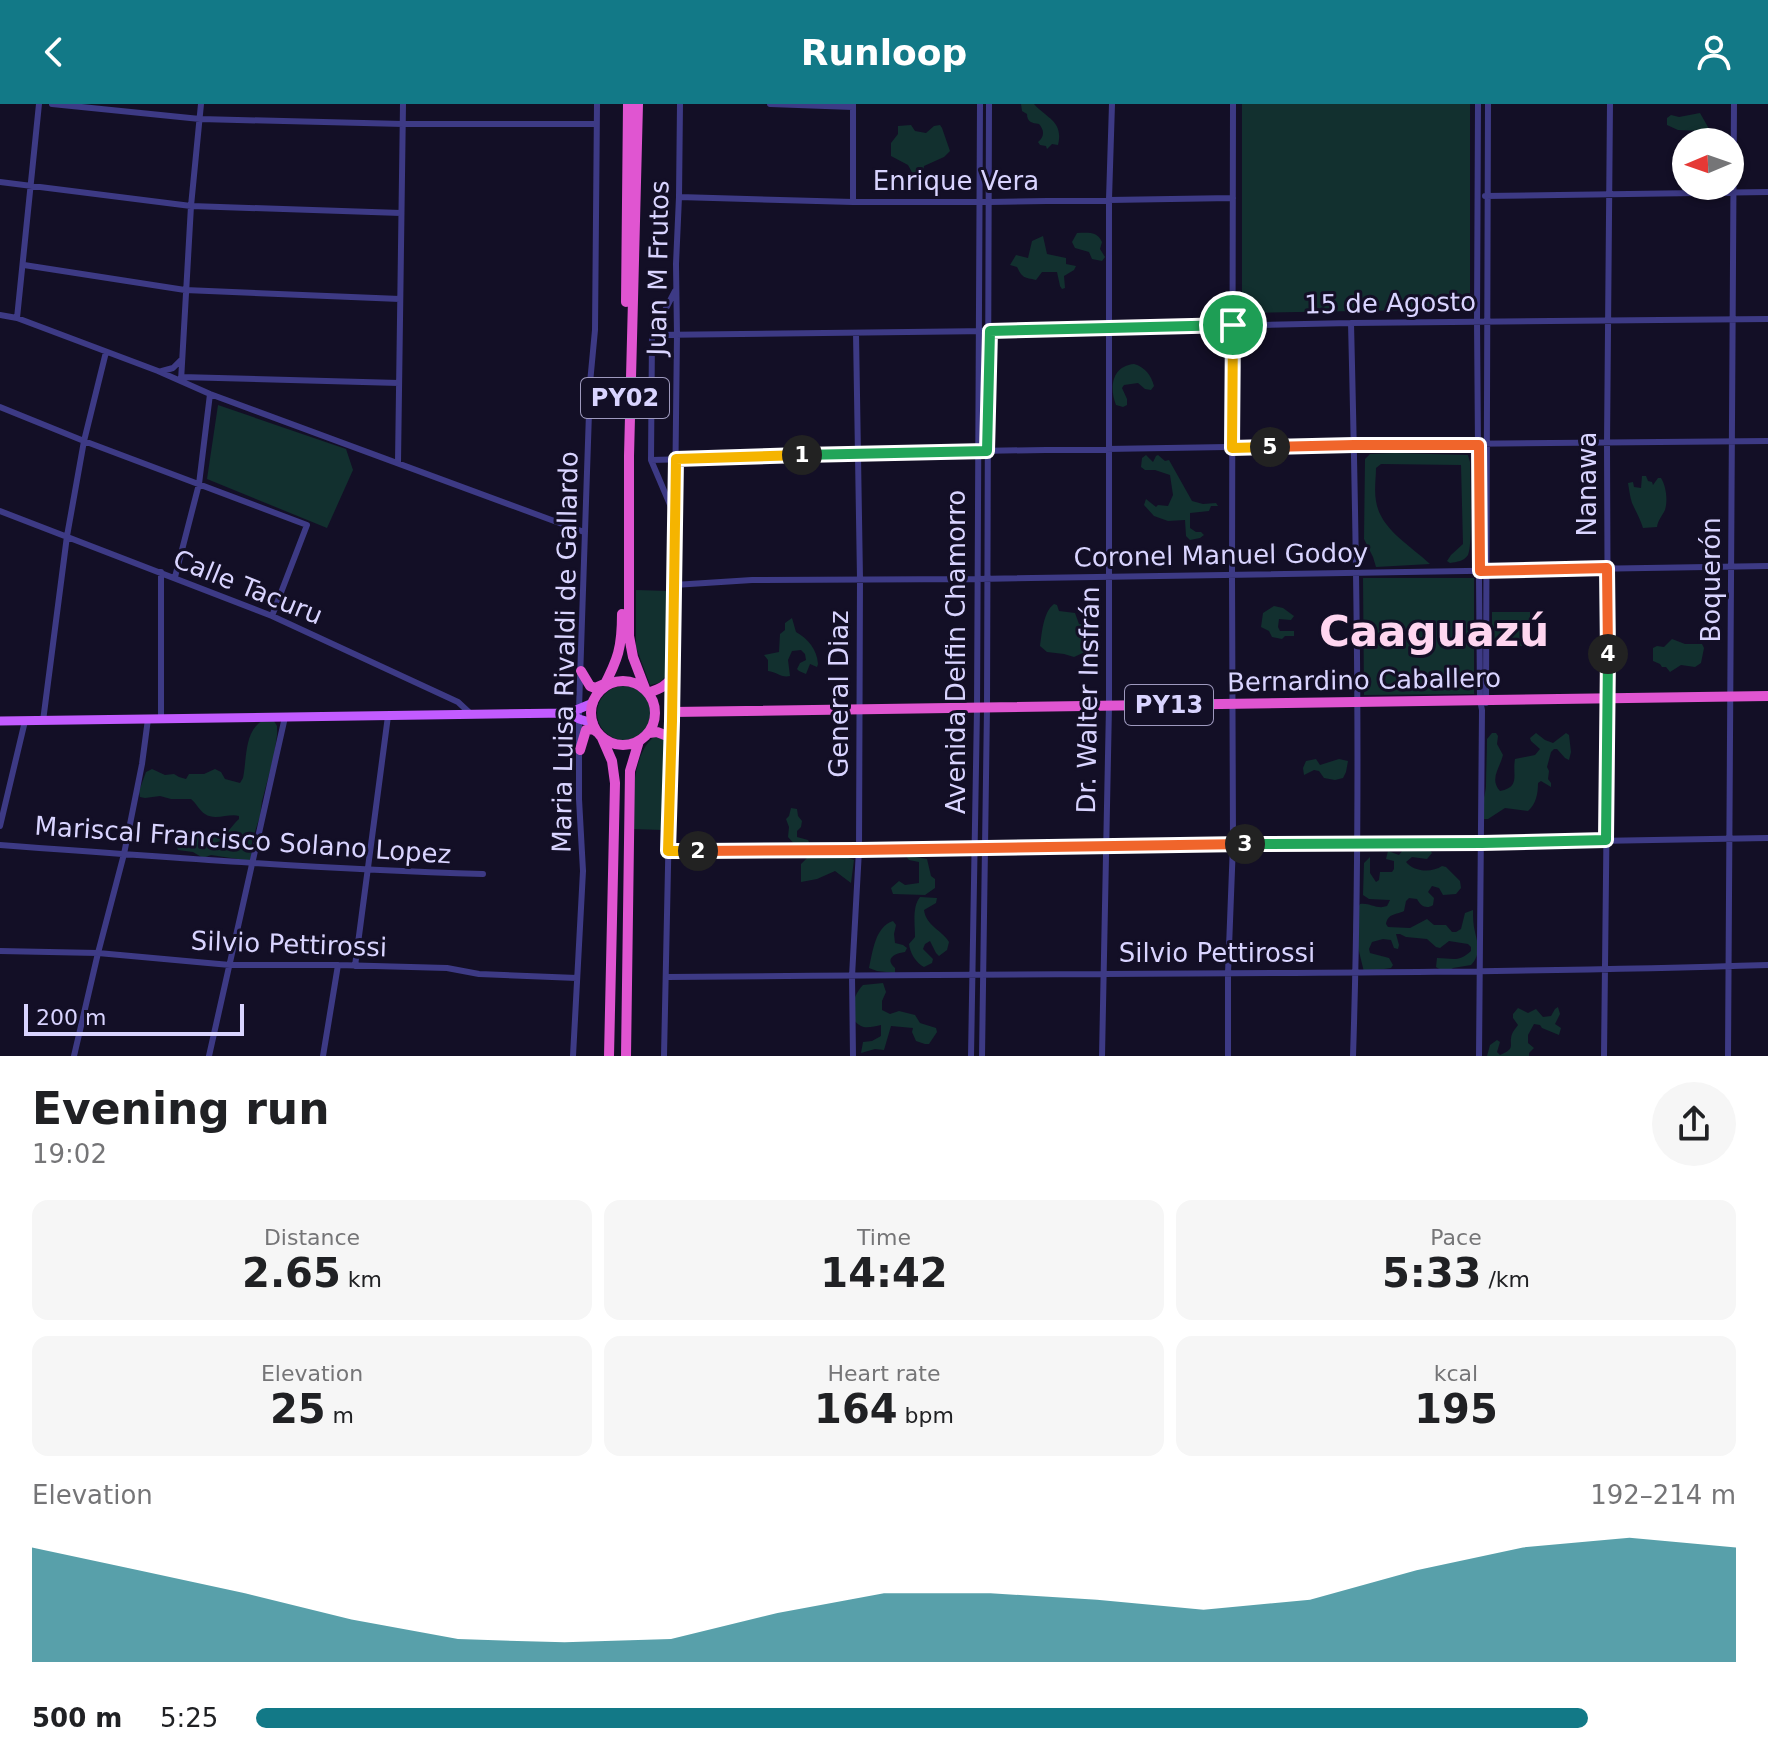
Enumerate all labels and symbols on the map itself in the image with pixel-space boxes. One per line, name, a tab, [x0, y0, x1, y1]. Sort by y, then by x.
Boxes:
north arrow	[1672, 128, 1744, 200]
street label: Enrique Vera	[873, 166, 1039, 196]
street label: Juan M Frutos	[641, 180, 675, 358]
street label: 15 de Agosto	[1304, 287, 1476, 319]
pin	[1199, 291, 1267, 359]
road number: PY02	[581, 378, 669, 418]
pin: 5	[1250, 427, 1290, 467]
street label: Nanawa	[1572, 432, 1602, 537]
pin: 1	[782, 435, 822, 475]
street label: Maria Luisa Rivaldi de Gallardo	[546, 451, 584, 853]
street label: Avenida Delfin Chamorro	[941, 490, 971, 814]
street label: Boquerón	[1696, 517, 1726, 643]
street label: Coronel Manuel Godoy	[1073, 537, 1369, 573]
street label: Calle Tacuru	[169, 543, 327, 631]
street label: Dr. Walter Insfrán	[1071, 586, 1105, 814]
district label: Caaguazú	[1319, 607, 1549, 656]
street label: General Diaz	[824, 610, 854, 778]
pin: 4	[1588, 634, 1628, 674]
street label: Bernardino Caballero	[1227, 663, 1501, 697]
road number: PY13	[1125, 685, 1213, 725]
street label: Mariscal Francisco Solano Lopez	[34, 810, 452, 870]
pin: 3	[1225, 824, 1265, 864]
pin: 2	[678, 831, 718, 871]
street label: Silvio Pettirossi	[190, 926, 388, 962]
street label: Silvio Pettirossi	[1119, 938, 1315, 968]
scale bar	[24, 1000, 244, 1036]

